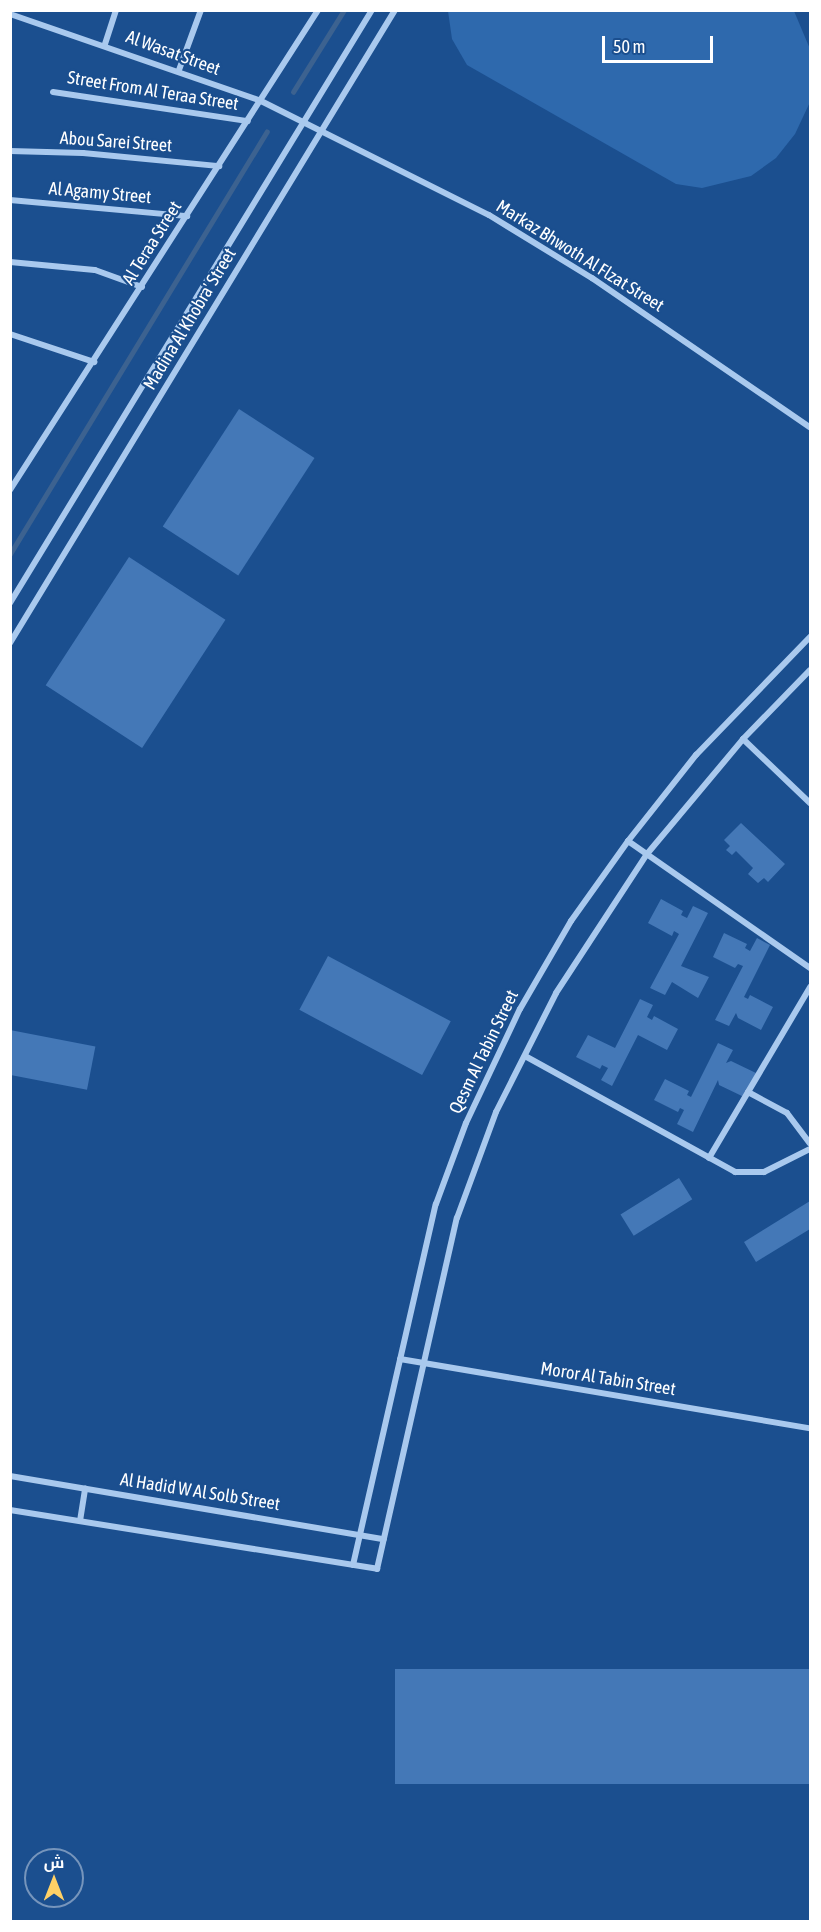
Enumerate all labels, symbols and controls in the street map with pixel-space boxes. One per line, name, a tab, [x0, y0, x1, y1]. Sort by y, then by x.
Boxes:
scale bar	[605, 24, 716, 62]
street label: Al Wasat Street	[123, 26, 223, 80]
text: 50 m	[613, 36, 645, 57]
street label: Street From Al Teraa Street	[66, 67, 240, 115]
street label: Abou Sarei Street	[59, 127, 173, 157]
street label: Al Agamy Street	[48, 178, 152, 208]
street label: Markaz Bhwoth Al Flzat Street	[492, 196, 668, 316]
street label: Al Teraa Street	[118, 197, 186, 289]
street label: Madina Al Khobra' Street	[139, 244, 241, 394]
street label: Qesm Al Tabin Street	[445, 987, 523, 1117]
street label: Moror Al Tabin Street	[539, 1358, 677, 1400]
street label: Al Hadid W Al Solb Street	[119, 1469, 281, 1515]
north arrow	[24, 1848, 84, 1908]
text: ش	[44, 1853, 64, 1871]

